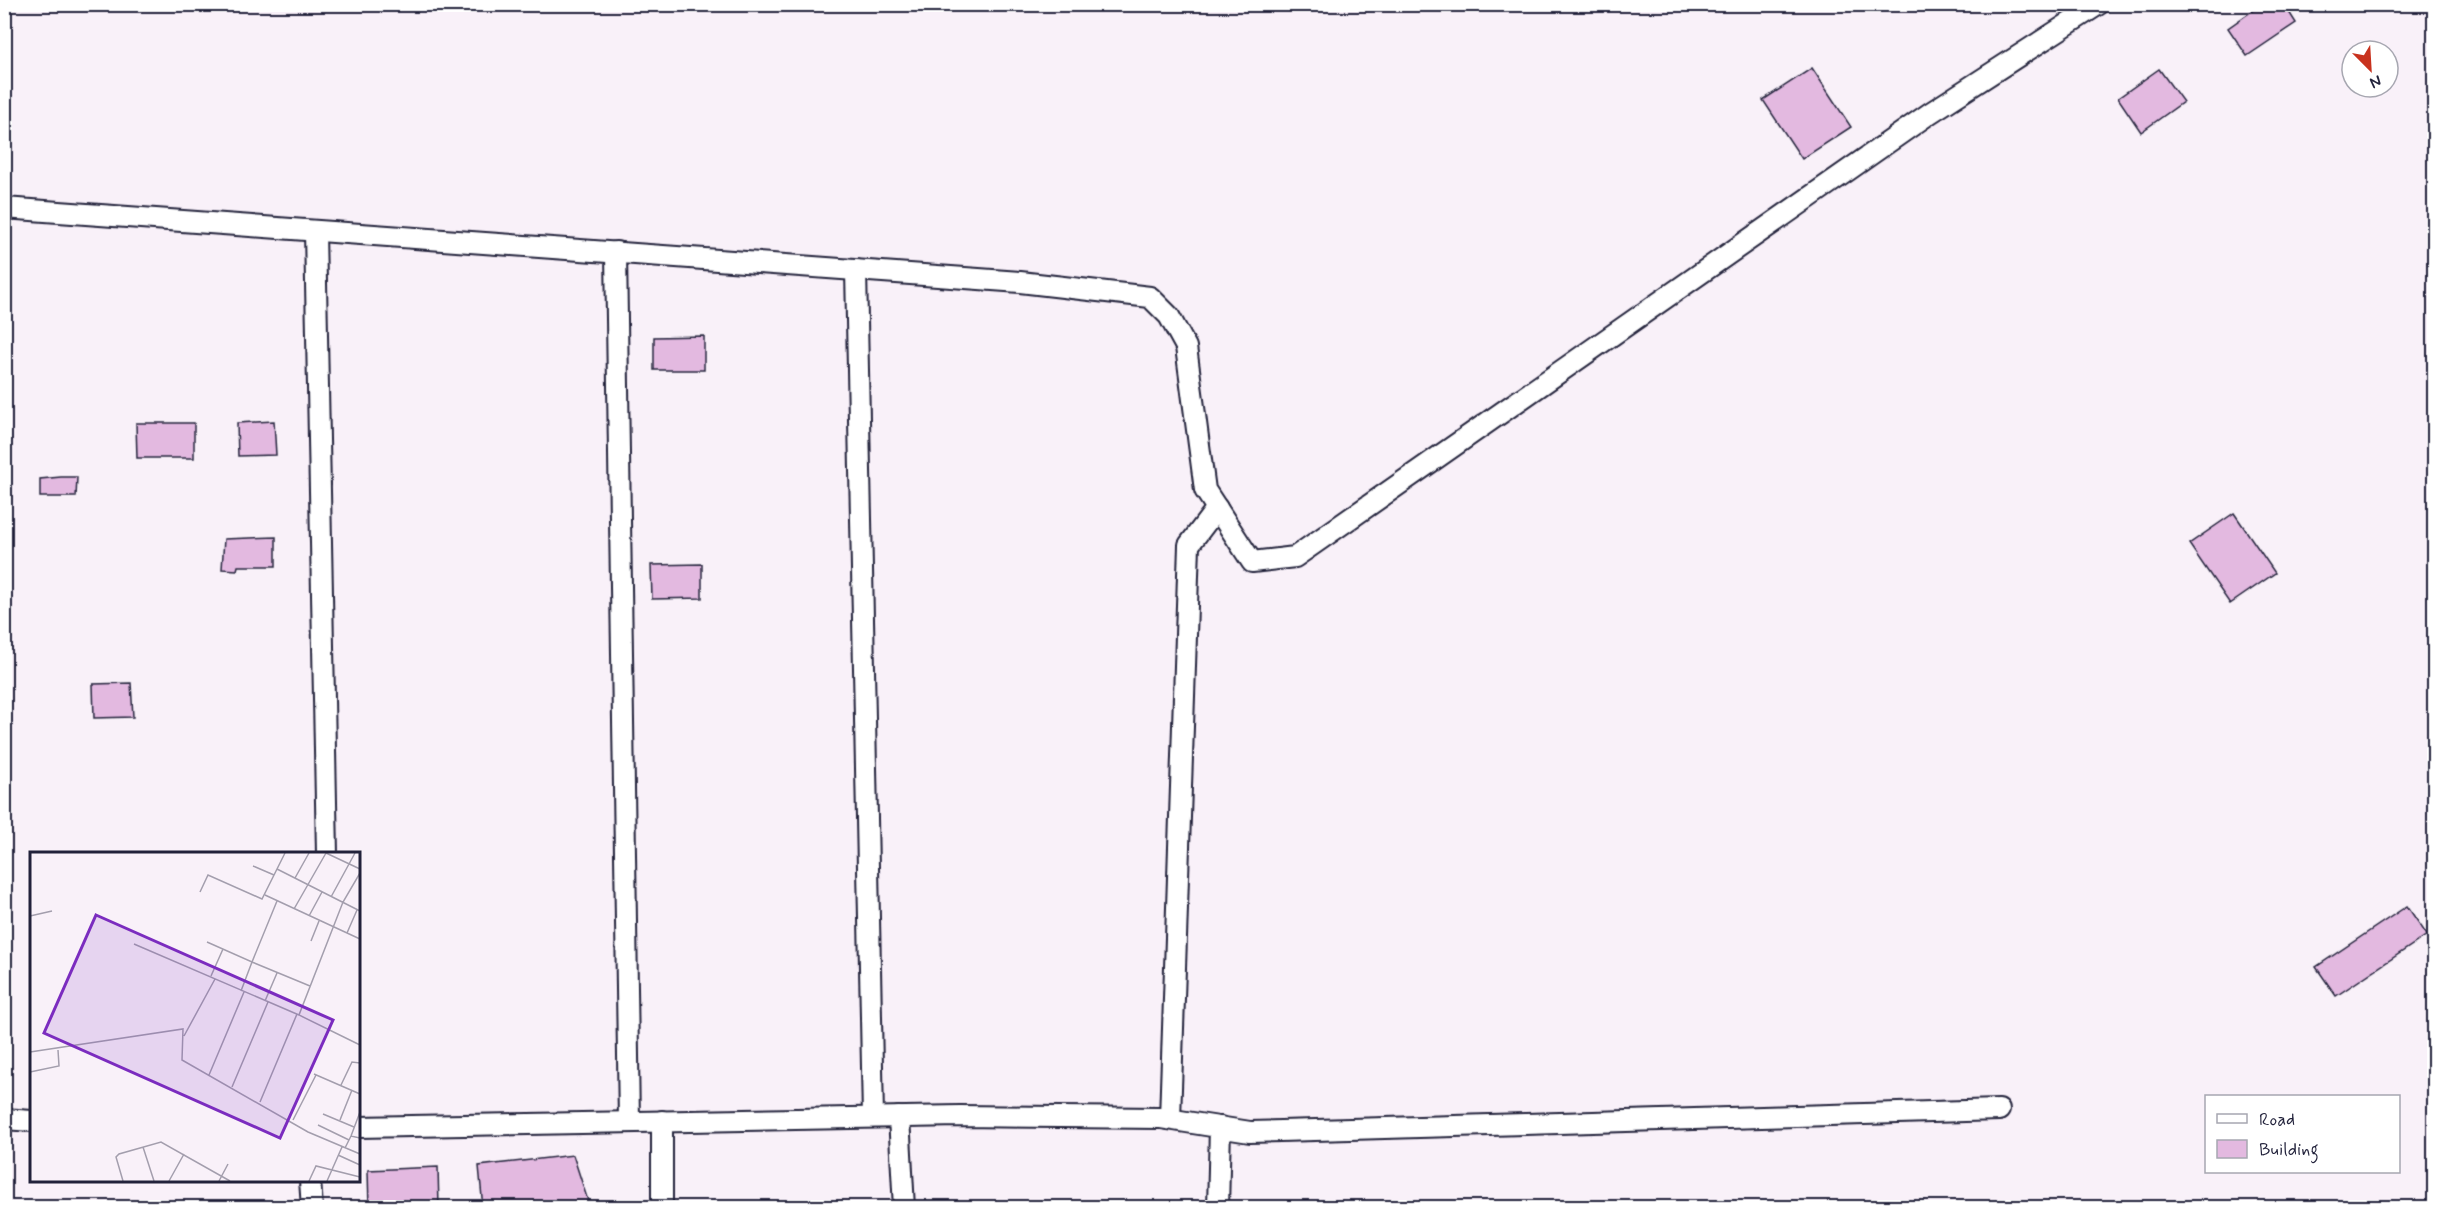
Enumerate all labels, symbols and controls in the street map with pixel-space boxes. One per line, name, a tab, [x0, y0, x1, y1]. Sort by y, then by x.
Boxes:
north arrow	[2340, 39, 2400, 99]
text: N	[2366, 70, 2385, 93]
inset map	[30, 852, 360, 1182]
legend	[2205, 1095, 2400, 1173]
text: Road	[2259, 1108, 2295, 1132]
text: Building	[2259, 1138, 2319, 1164]

